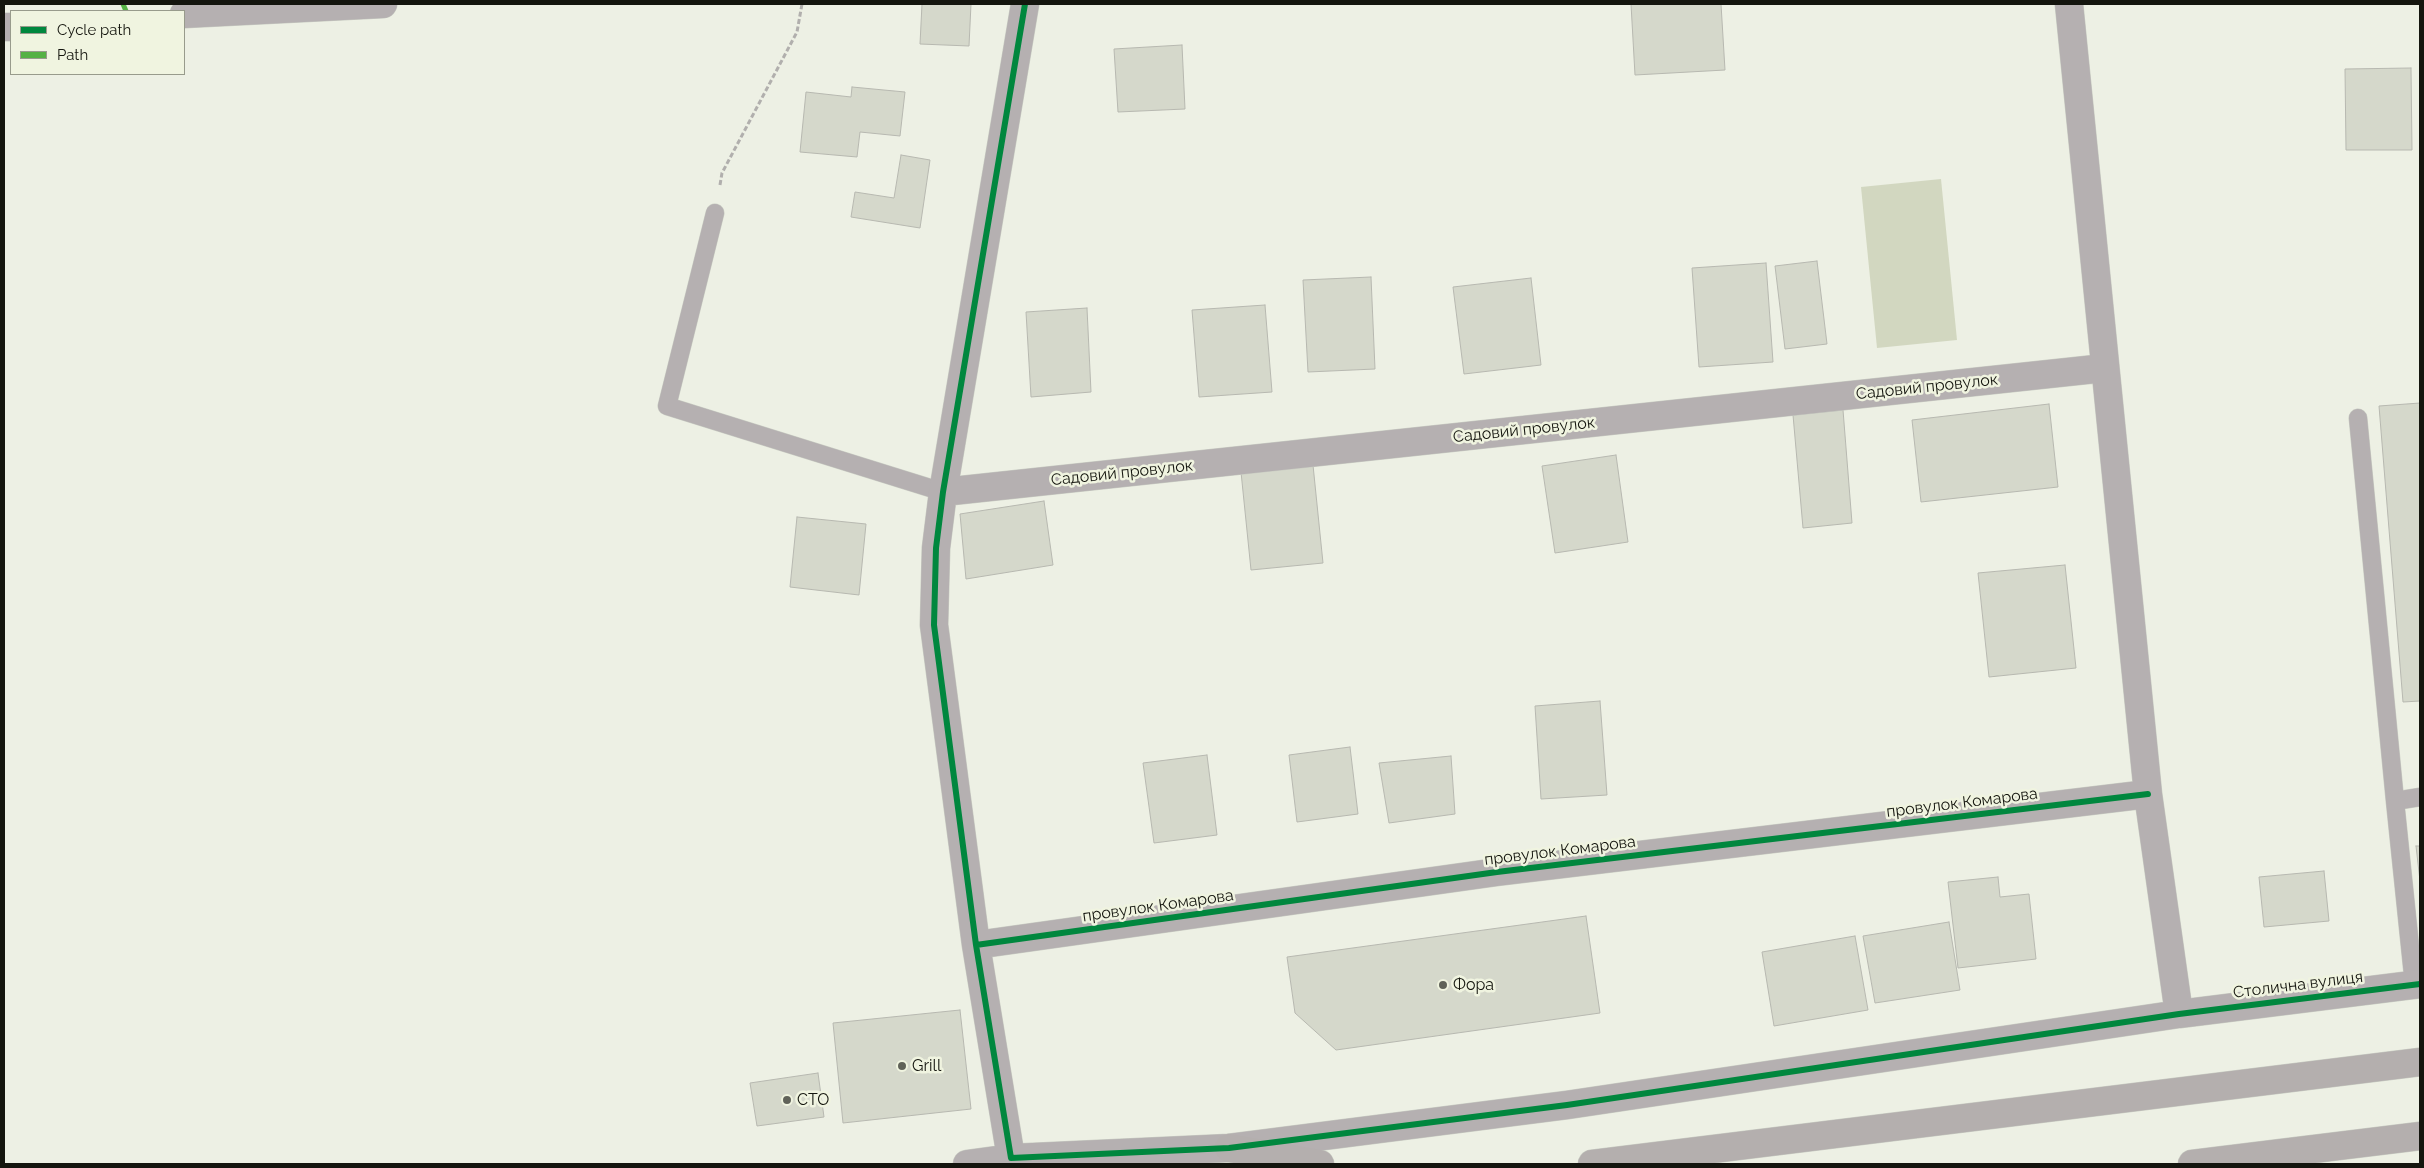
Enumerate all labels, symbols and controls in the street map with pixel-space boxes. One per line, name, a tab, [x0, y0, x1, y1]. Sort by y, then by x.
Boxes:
legend	[10, 10, 185, 75]
text: Cycle path	[57, 21, 131, 39]
text: Path	[57, 46, 88, 64]
street label: Садовий провулок	[1855, 370, 1999, 404]
street label: Садовий провулок	[1452, 413, 1596, 447]
street label: Садовий провулок	[1050, 456, 1194, 490]
street label: провулок Комарова	[1885, 784, 2039, 822]
street label: провулок Комарова	[1483, 832, 1637, 870]
street label: провулок Комарова	[1081, 886, 1235, 926]
street label: Столична вулиця	[2232, 968, 2364, 1002]
place label: Фора	[1453, 975, 1494, 995]
marker: Фора	[1437, 979, 1449, 991]
place label: Grill	[912, 1056, 941, 1076]
marker: Grill	[896, 1060, 908, 1072]
place label: СТО	[797, 1090, 829, 1110]
marker: СТО	[781, 1094, 793, 1106]

